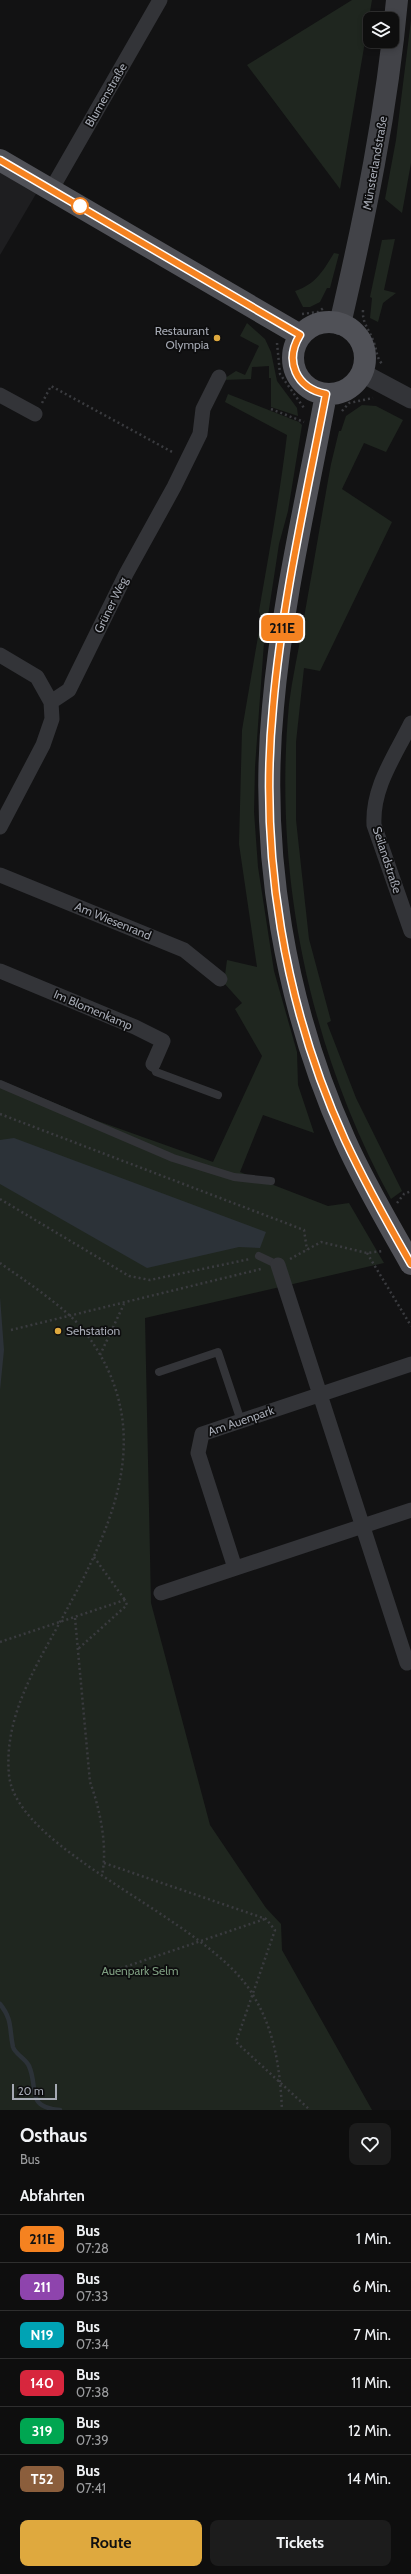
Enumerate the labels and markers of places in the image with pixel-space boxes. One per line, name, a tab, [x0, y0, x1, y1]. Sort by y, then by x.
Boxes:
unlabelled marker	[71, 197, 89, 215]
place label: Restaurant Olympia	[155, 323, 209, 352]
marker: Restaurant Olympia	[212, 333, 222, 343]
place label: Sehstation	[66, 1323, 120, 1338]
marker: Sehstation	[53, 1326, 63, 1336]

